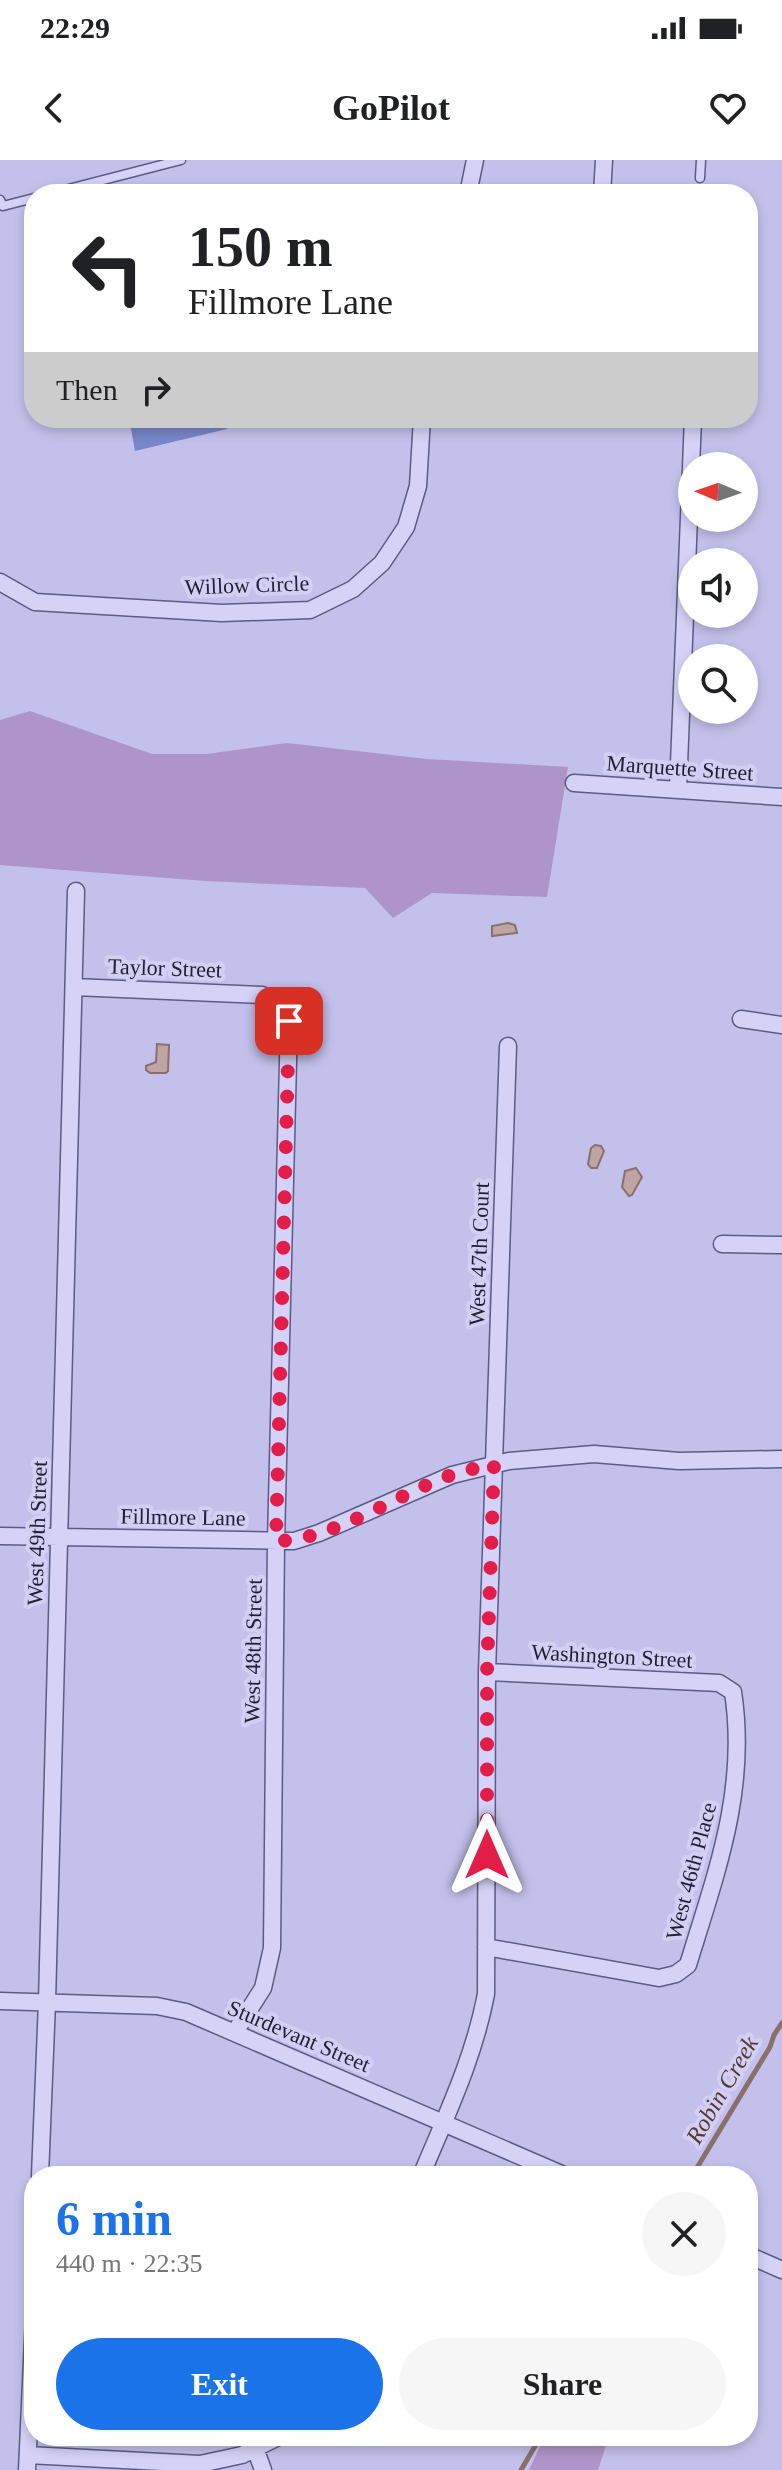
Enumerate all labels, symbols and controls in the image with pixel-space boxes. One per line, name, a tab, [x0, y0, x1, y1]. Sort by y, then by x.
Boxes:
text: 22:29	[40, 11, 110, 44]
icon: back	[32, 86, 76, 130]
icon: heart	[706, 86, 750, 130]
text: GoPilot	[332, 88, 450, 128]
icon: left	[56, 216, 160, 320]
text: 150 m	[188, 216, 333, 278]
text: Fillmore Lane	[188, 282, 393, 322]
icon: right	[134, 368, 178, 412]
text: Then	[56, 373, 118, 406]
north arrow	[678, 452, 758, 532]
map controls	[678, 452, 758, 724]
button: sound	[678, 548, 758, 628]
street label: Willow Circle	[184, 570, 310, 600]
button: search	[678, 644, 758, 724]
street label: Marquette Street	[606, 750, 754, 786]
street label: Taylor Street	[108, 954, 222, 982]
pin	[255, 987, 323, 1055]
icon: arrive	[267, 999, 311, 1043]
street label: West 47th Court	[464, 1182, 494, 1326]
street label: West 49th Street	[22, 1460, 52, 1606]
street label: Fillmore Lane	[120, 1503, 246, 1531]
street label: West 48th Street	[239, 1578, 267, 1724]
street label: Washington Street	[531, 1639, 693, 1673]
street label: West 46th Place	[661, 1800, 721, 1942]
position arrow	[445, 1813, 529, 1897]
street label: Sturdevant Street	[224, 1995, 374, 2077]
water label: Robin Creek	[680, 2031, 763, 2149]
text: 6 min	[56, 2192, 172, 2245]
button: close	[642, 2192, 726, 2276]
text: 440 m · 22:35	[56, 2249, 203, 2278]
button: Exit	[56, 2338, 383, 2430]
button: Share	[399, 2338, 726, 2430]

